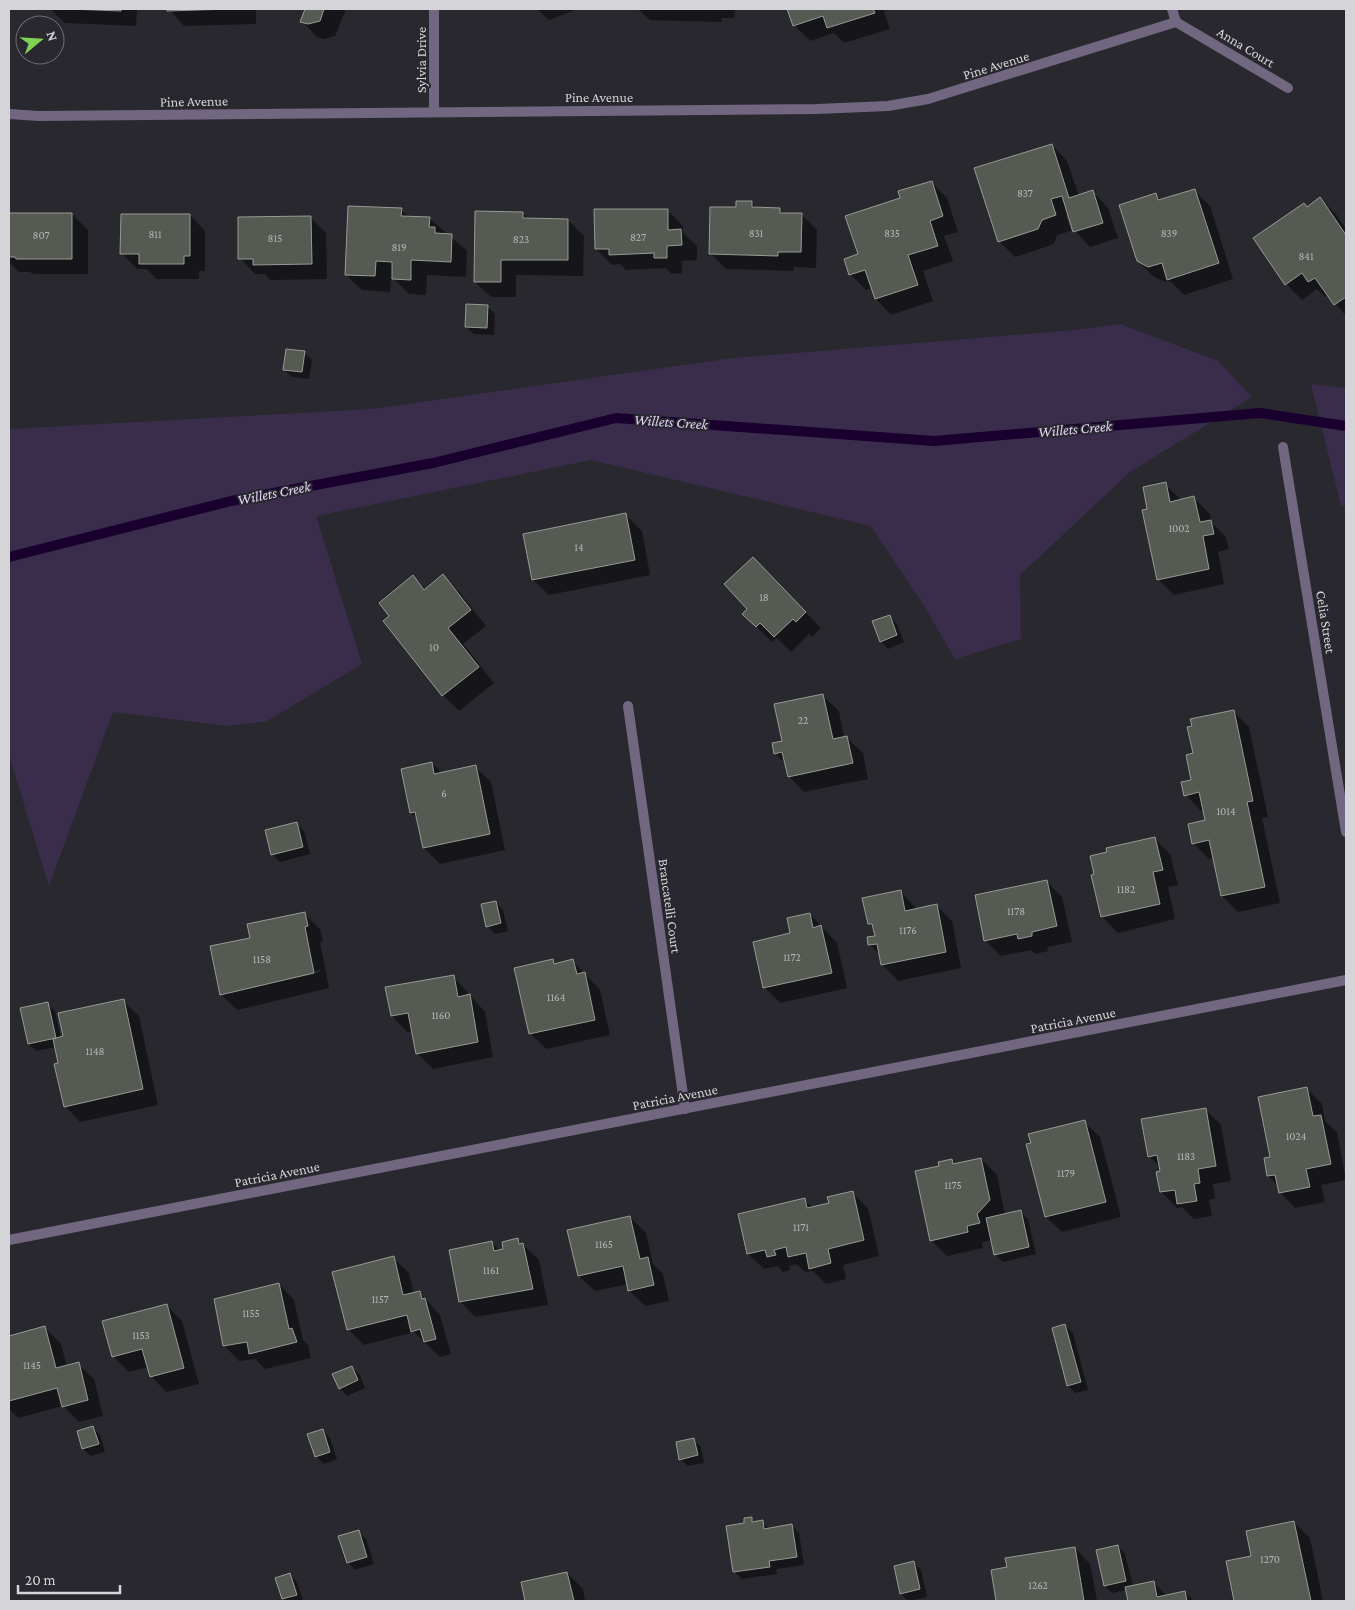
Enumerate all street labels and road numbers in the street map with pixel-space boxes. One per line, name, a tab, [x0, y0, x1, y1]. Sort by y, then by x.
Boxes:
street label: Anna Court	[1214, 24, 1278, 71]
street label: Sylvia Drive	[413, 27, 429, 93]
street label: Pine Avenue	[961, 47, 1031, 83]
street label: Pine Avenue	[565, 89, 633, 105]
street label: Pine Avenue	[160, 92, 228, 110]
street label: Celia Street	[1313, 589, 1339, 655]
street label: Brancatelli Court	[655, 858, 685, 955]
street label: Patricia Avenue	[1029, 1004, 1117, 1036]
street label: Patricia Avenue	[631, 1081, 719, 1113]
street label: Patricia Avenue	[233, 1158, 321, 1190]

